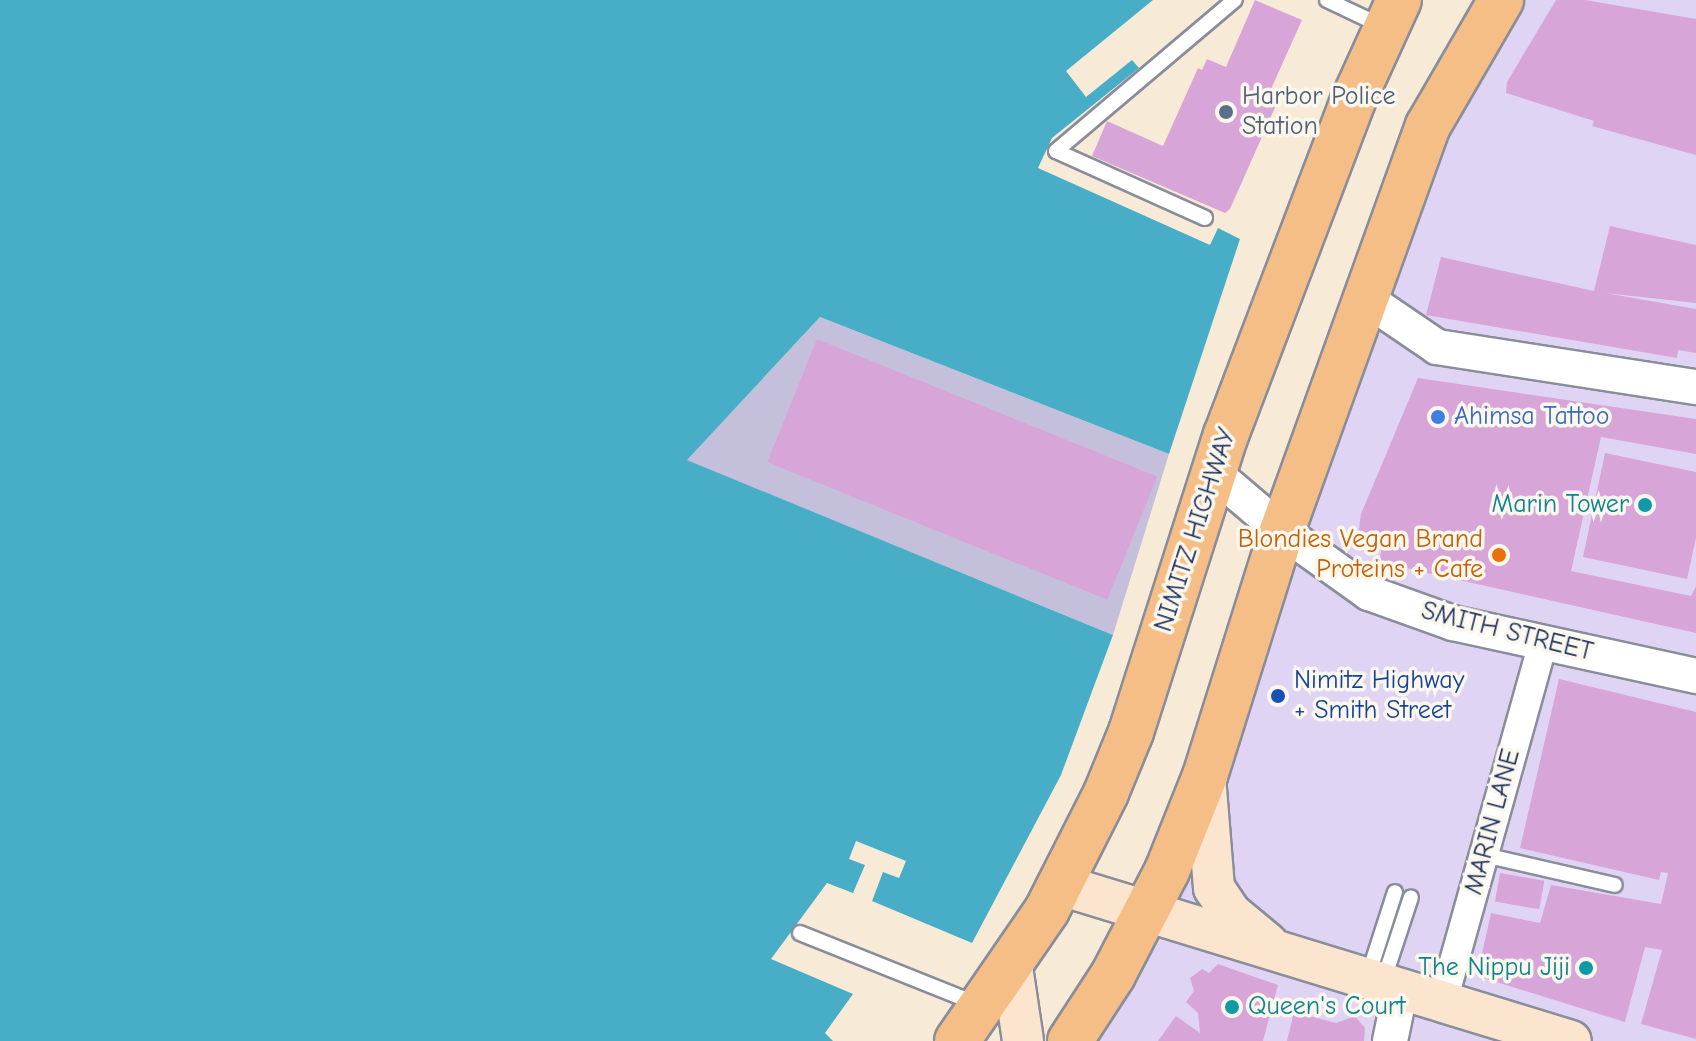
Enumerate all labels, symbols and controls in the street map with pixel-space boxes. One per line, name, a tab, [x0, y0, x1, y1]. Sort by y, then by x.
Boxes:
place label: Harbor Police Station	[1242, 81, 1396, 142]
marker: Harbor Police Station	[1217, 103, 1235, 121]
place label: Ahimsa Tattoo	[1454, 401, 1609, 433]
marker: Ahimsa Tattoo	[1429, 408, 1447, 426]
street label: NIMITZ HIGHWAY	[1148, 424, 1244, 636]
place label: Marin Tower	[1491, 489, 1629, 521]
marker: Marin Tower	[1636, 496, 1654, 514]
place label: Blondies Vegan Brand Proteins + Cafe	[1238, 524, 1483, 586]
marker: Blondies Vegan Brand Proteins + Cafe	[1490, 546, 1508, 564]
street label: SMITH STREET	[1418, 596, 1596, 668]
place label: Nimitz Highway + Smith Street	[1294, 665, 1464, 726]
marker: Nimitz Highway + Smith Street	[1269, 687, 1287, 705]
street label: MARIN LANE	[1459, 746, 1527, 898]
place label: The Nippu Jiji	[1418, 952, 1570, 984]
marker: The Nippu Jiji	[1577, 959, 1595, 977]
place label: Queen's Court	[1248, 991, 1405, 1023]
marker: Queen's Court	[1223, 998, 1241, 1016]

